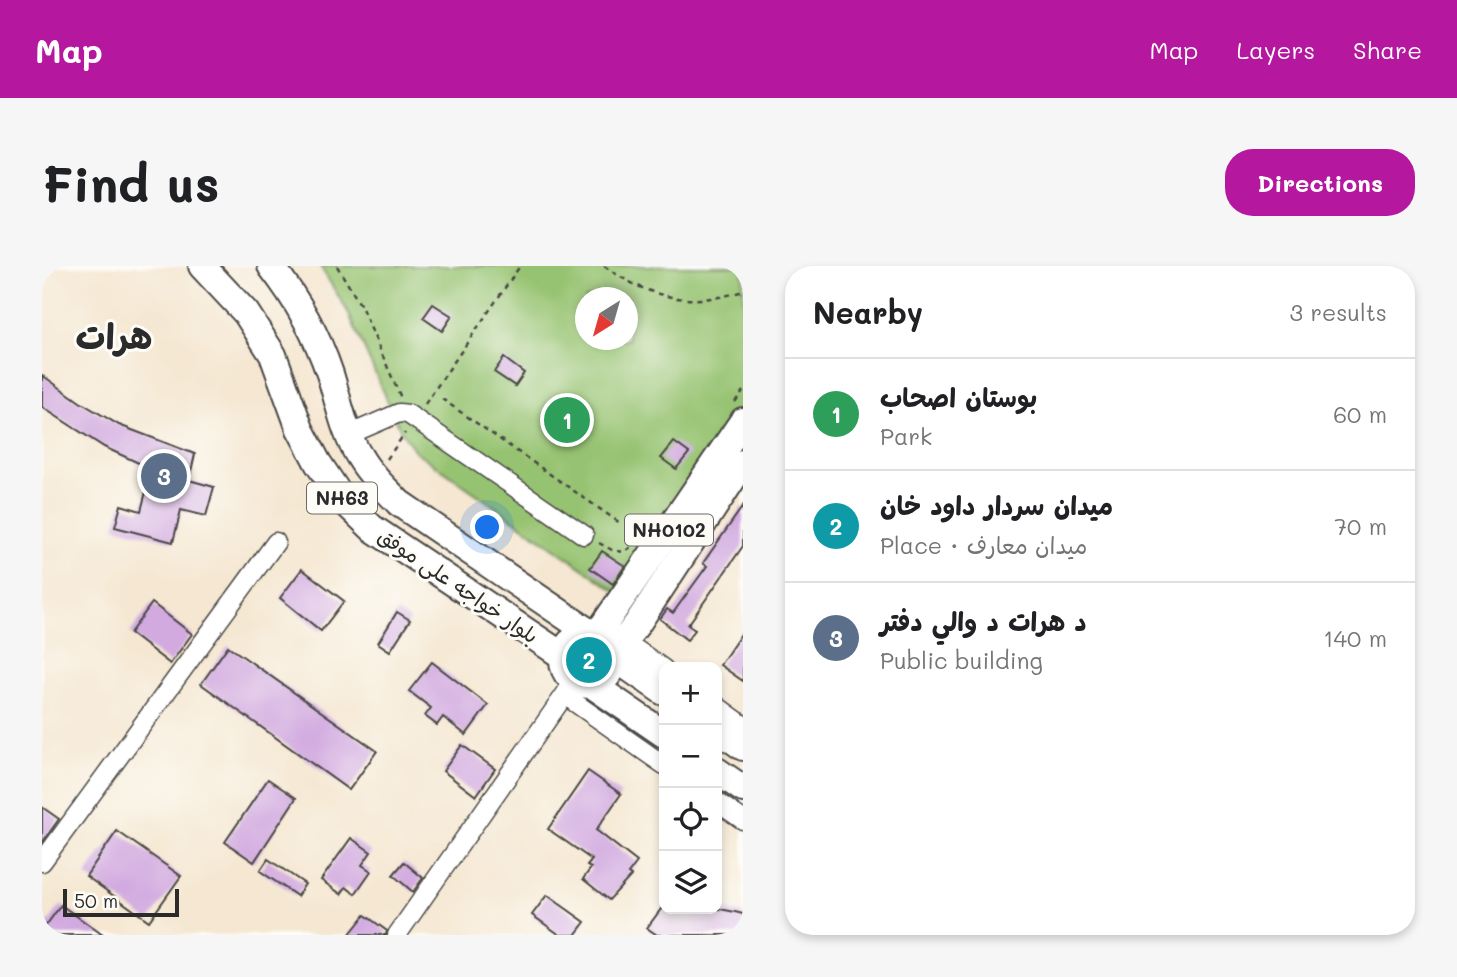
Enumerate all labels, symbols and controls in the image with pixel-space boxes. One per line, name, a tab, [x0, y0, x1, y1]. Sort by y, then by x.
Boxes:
text: Map	[35, 28, 103, 71]
text: Map	[1150, 34, 1198, 65]
text: Layers	[1236, 34, 1315, 65]
text: Share	[1353, 34, 1422, 65]
button: Directions	[1225, 149, 1415, 216]
text: Find us	[42, 151, 220, 214]
north arrow	[575, 287, 638, 350]
text: Nearby	[813, 292, 923, 332]
text: 3 results	[1290, 297, 1387, 327]
district label: هرات	[76, 312, 152, 358]
text: بوستان اصحاب	[880, 380, 1037, 414]
pin: 1	[544, 394, 590, 446]
text: 1	[831, 399, 841, 429]
text: 60 m	[1333, 399, 1387, 429]
text: Park	[880, 421, 932, 451]
pin: 3	[141, 450, 187, 502]
road number: NH63	[307, 482, 377, 514]
text: میدان سردار داود خان	[880, 488, 1113, 522]
your location	[470, 510, 504, 544]
text: 2	[830, 511, 842, 541]
text: 70 m	[1334, 511, 1387, 541]
road number: NH0102	[625, 514, 713, 546]
street label: بلوار خواجه علی موفق	[372, 521, 544, 650]
text: Place · میدان معارف	[880, 530, 1087, 560]
text: د هرات د والي دفتر	[880, 604, 1087, 638]
text: 3	[829, 623, 843, 653]
text: 140 m	[1323, 623, 1387, 653]
pin: 2	[566, 634, 612, 686]
text: Public building	[880, 645, 1043, 675]
map controls	[659, 662, 722, 914]
button: +	[659, 662, 722, 725]
button: −	[659, 725, 722, 788]
button: locate	[659, 788, 722, 851]
button: layers	[659, 851, 722, 914]
scale bar	[63, 886, 178, 918]
text: 50 m	[74, 888, 118, 913]

